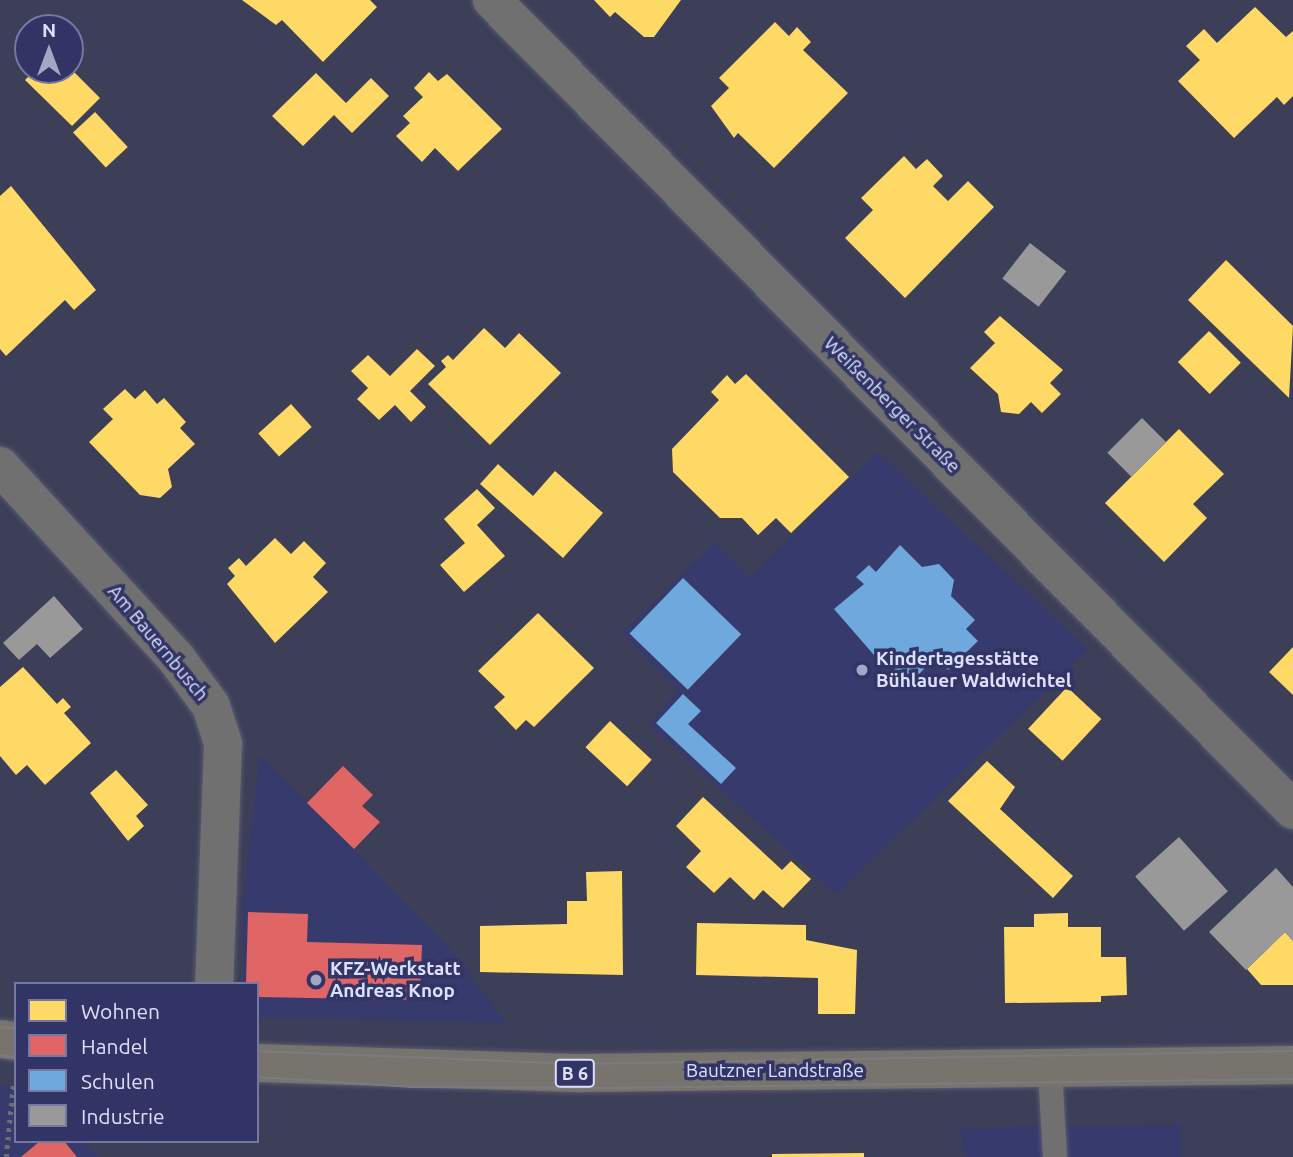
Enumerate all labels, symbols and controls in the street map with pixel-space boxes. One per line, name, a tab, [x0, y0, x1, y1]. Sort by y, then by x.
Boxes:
north arrow	[14, 14, 84, 84]
text: N	[42, 19, 56, 41]
street label: Weißenberger Straße	[819, 332, 965, 478]
street label: Am Bauernbusch	[103, 580, 213, 706]
place label: Kindertagesstätte Bühlauer Waldwichtel	[876, 648, 1072, 692]
marker: Kindertagesstätte Bühlauer Waldwichtel	[854, 662, 870, 678]
place label: KFZ-Werkstatt Andreas Knop	[330, 958, 461, 1002]
marker: KFZ-Werkstatt Andreas Knop	[308, 972, 324, 988]
legend	[14, 982, 259, 1143]
text: Wohnen	[81, 999, 160, 1023]
text: Handel	[81, 1034, 148, 1058]
road number: B 6	[554, 1058, 596, 1088]
street label: Bautzner Landstraße	[686, 1060, 864, 1082]
text: Schulen	[81, 1069, 155, 1093]
text: Industrie	[81, 1104, 165, 1128]

